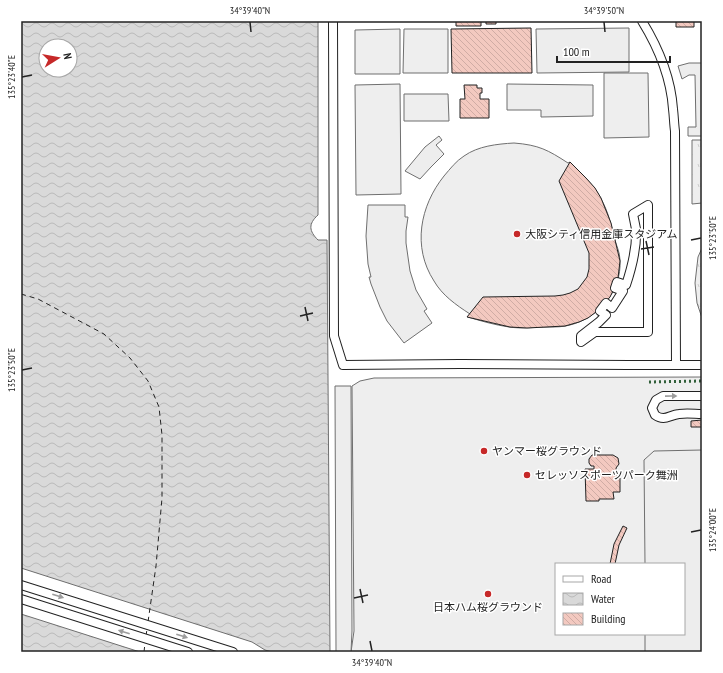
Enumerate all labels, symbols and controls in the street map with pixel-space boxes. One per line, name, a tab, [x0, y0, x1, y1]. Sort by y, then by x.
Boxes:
text: 34°39'40"N	[230, 4, 270, 17]
text: 34°39'50"N	[584, 4, 624, 17]
north arrow	[38, 38, 78, 78]
scale bar	[557, 38, 670, 64]
text: 100 m	[563, 44, 590, 59]
text: N	[60, 52, 75, 60]
text: 135°23'40"E	[5, 55, 18, 99]
text: 135°23'50"E	[706, 216, 719, 260]
place label: 大阪シティ信用金庫スタジアム	[525, 227, 678, 241]
marker: 大阪シティ信用金庫スタジアム	[512, 229, 522, 239]
text: 135°23'50"E	[5, 348, 18, 392]
one-way arrow	[665, 393, 678, 399]
place label: ヤンマー桜グラウンド	[492, 444, 602, 458]
marker: ヤンマー桜グラウンド	[479, 446, 489, 456]
place label: セレッソスポーツパーク舞洲	[535, 468, 678, 482]
marker: セレッソスポーツパーク舞洲	[522, 470, 532, 480]
text: 135°24'00"E	[706, 508, 719, 552]
legend	[555, 563, 685, 635]
text: Road	[591, 571, 611, 586]
marker: 日本ハム桜グラウンド	[483, 589, 493, 599]
text: Water	[591, 591, 616, 606]
one-way arrow	[52, 594, 64, 600]
place label: 日本ハム桜グラウンド	[433, 600, 543, 614]
text: Building	[591, 611, 626, 626]
one-way arrow	[118, 629, 130, 635]
one-way arrow	[176, 633, 188, 639]
text: 34°39'40"N	[352, 656, 392, 669]

